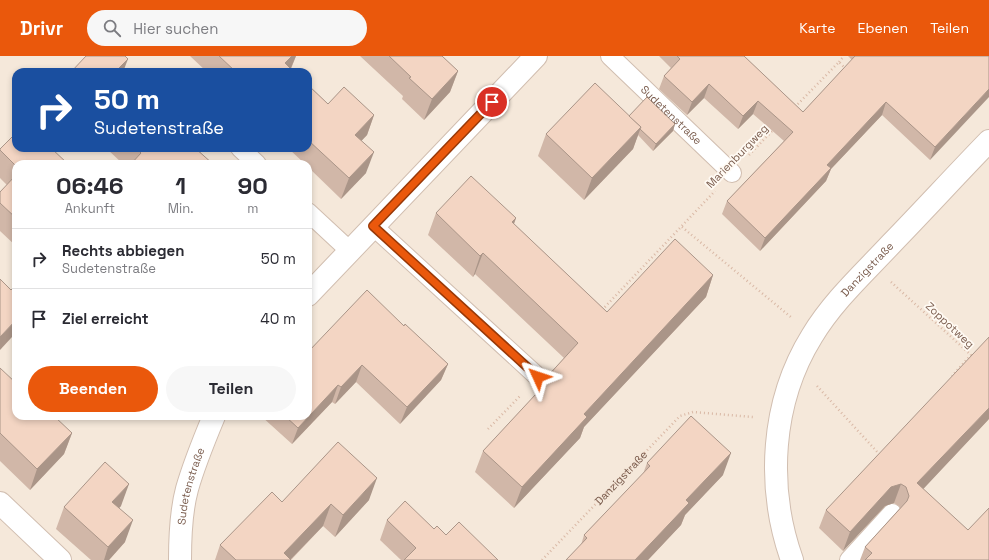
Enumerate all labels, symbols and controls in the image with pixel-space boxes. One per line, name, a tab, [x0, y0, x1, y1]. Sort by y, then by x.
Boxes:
search box	[87, 10, 367, 46]
text: Drivr	[20, 16, 63, 41]
icon: search	[101, 17, 123, 39]
text: Hier suchen	[133, 19, 218, 38]
text: Karte	[799, 19, 836, 37]
text: Ebenen	[858, 19, 908, 37]
text: Teilen	[930, 19, 969, 37]
text: 50 m	[94, 81, 160, 117]
street label: Sudetenstraße	[638, 82, 705, 147]
icon: right	[28, 84, 80, 136]
pin	[475, 85, 509, 119]
icon: arrive	[481, 91, 503, 113]
text: Sudetenstraße	[94, 116, 224, 139]
street label: Marienburgweg	[703, 121, 771, 191]
text: 06:46	[56, 170, 124, 201]
text: 1	[175, 170, 186, 201]
text: 90	[238, 170, 268, 201]
text: Ankunft	[65, 200, 115, 217]
text: Min.	[168, 200, 193, 217]
text: m	[247, 200, 258, 217]
street label: Danzigstraße	[838, 239, 896, 300]
text: Rechts abbiegen	[62, 241, 184, 260]
icon: right	[28, 248, 50, 270]
text: 50 m	[261, 249, 296, 268]
text: Sudetenstraße	[62, 260, 156, 277]
street label: Zoppotweg	[923, 299, 977, 351]
icon: arrive	[28, 308, 50, 330]
text: Ziel erreicht	[62, 309, 149, 328]
text: 40 m	[260, 309, 296, 328]
position arrow	[517, 356, 559, 398]
button: Beenden	[28, 366, 158, 412]
button: Teilen	[166, 366, 296, 412]
street label: Sudetenstraße	[174, 446, 207, 525]
street label: Danzigstraße	[591, 447, 650, 508]

